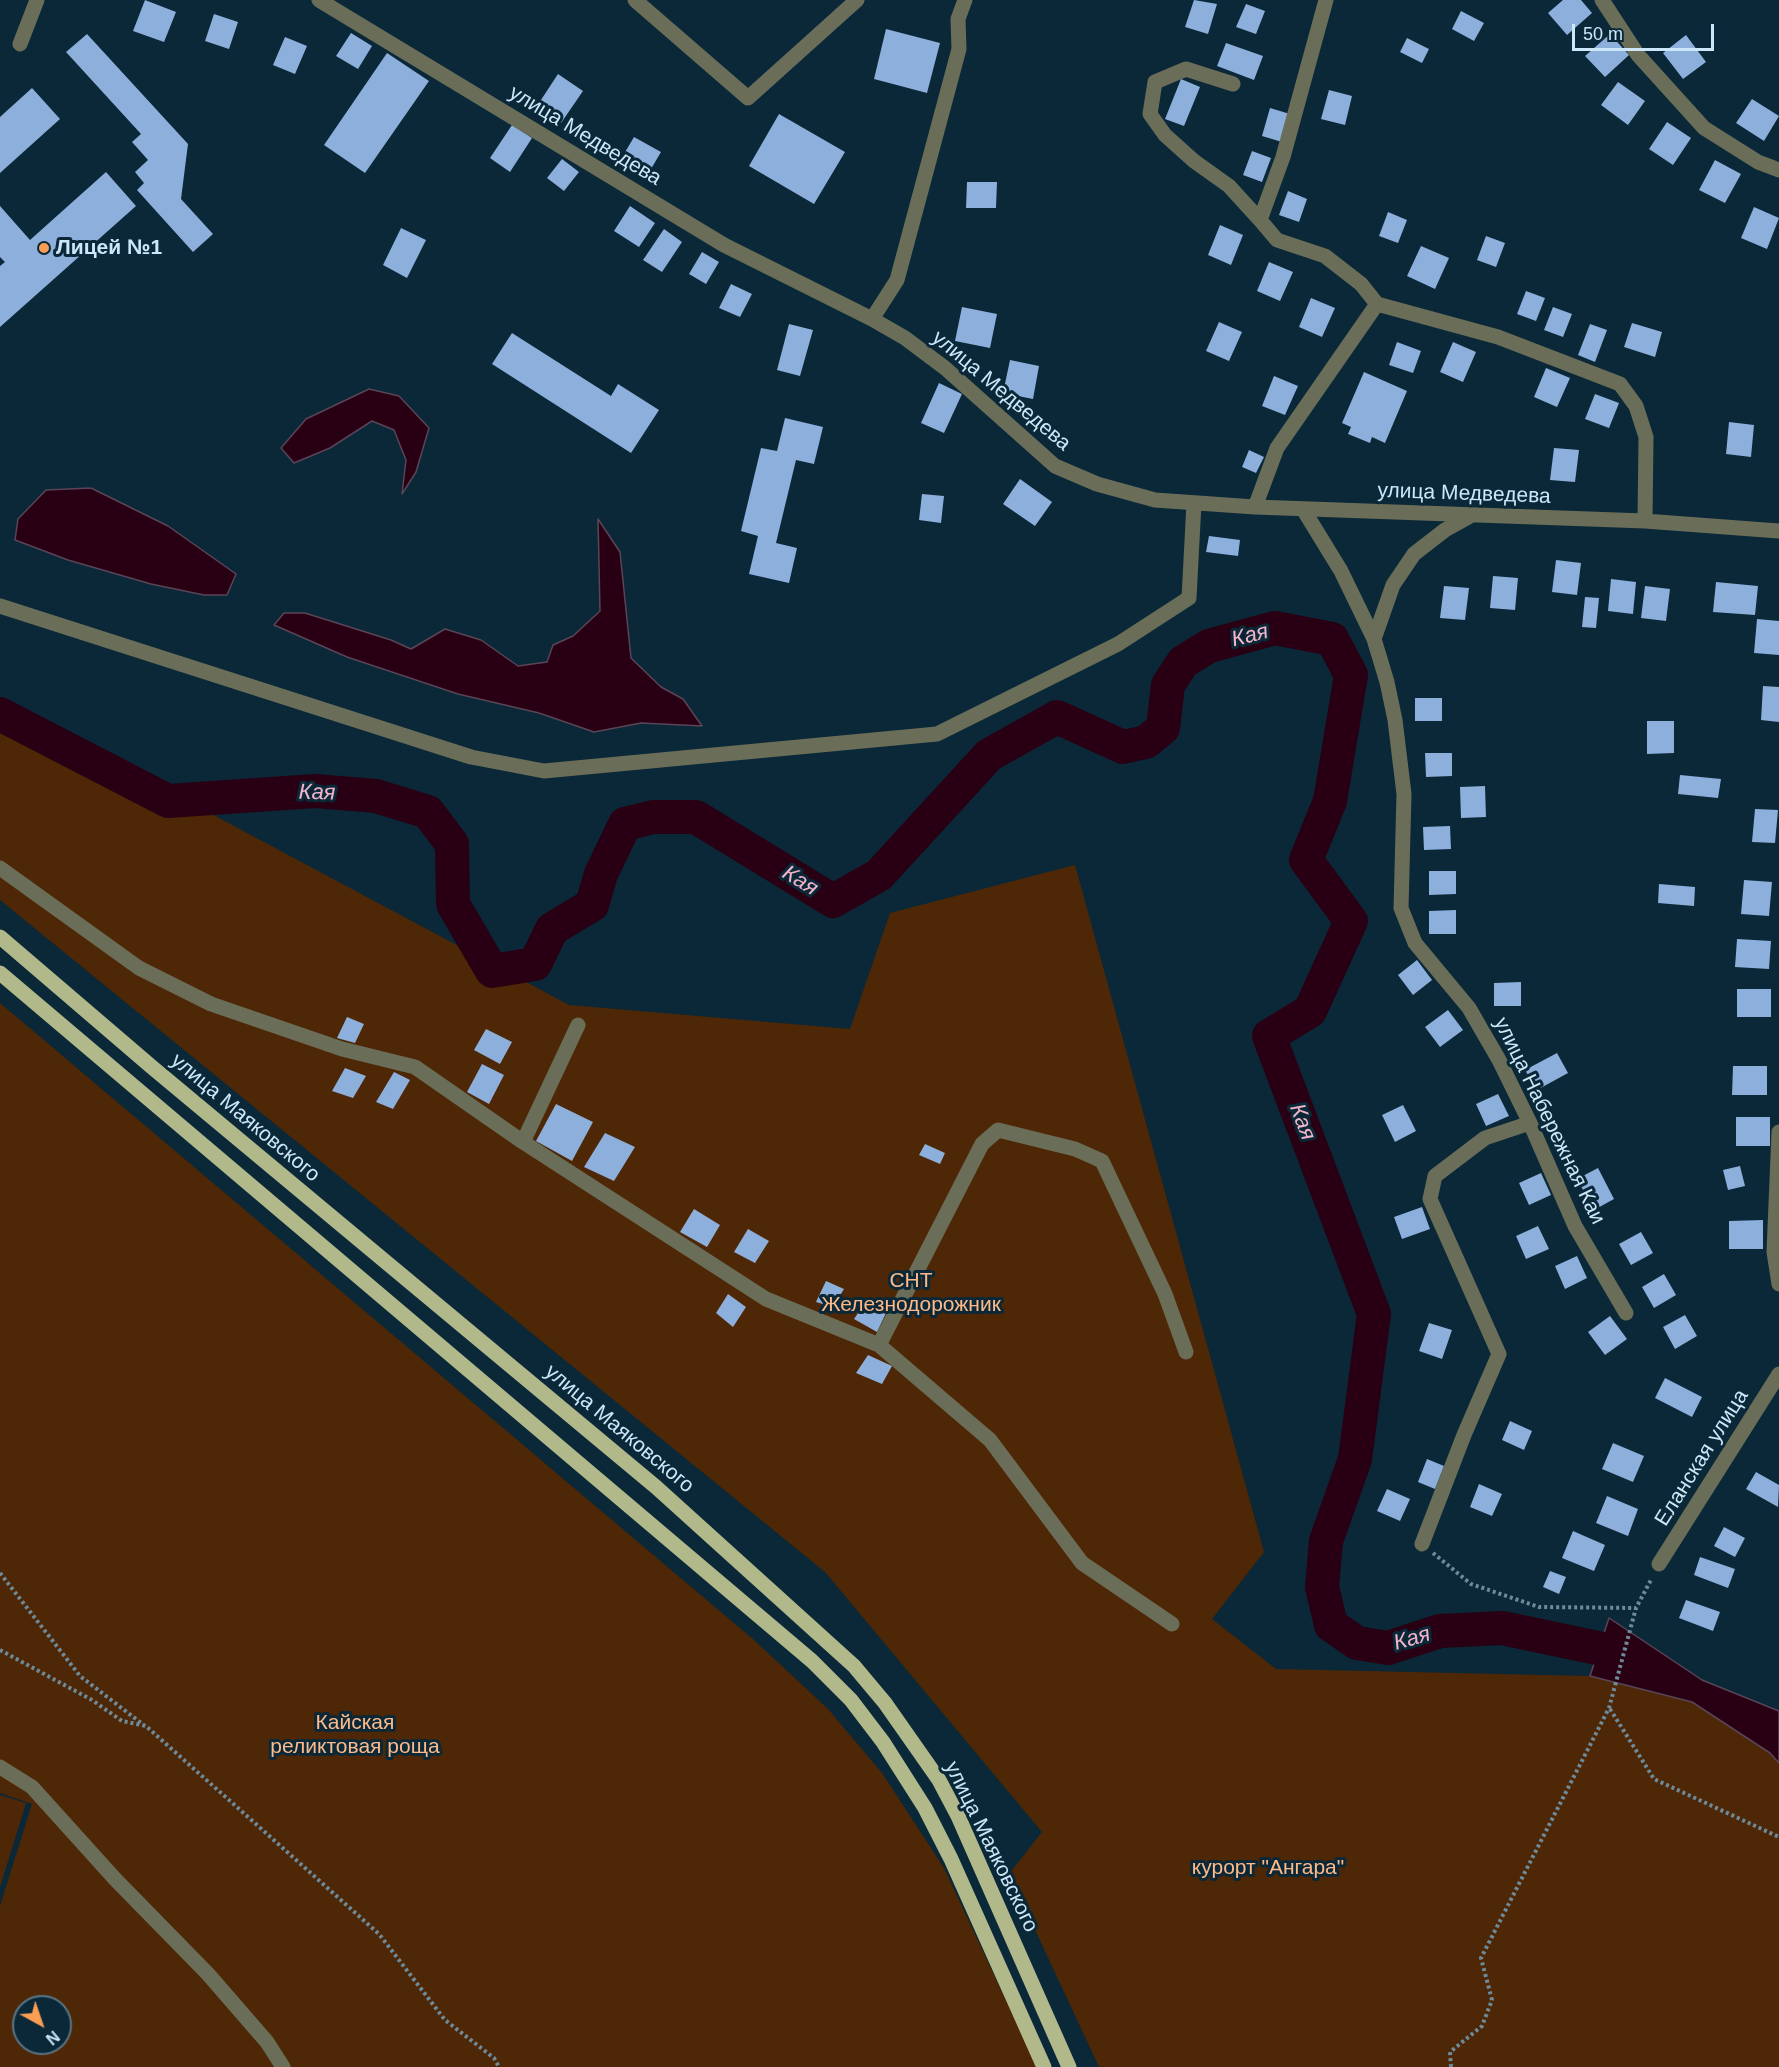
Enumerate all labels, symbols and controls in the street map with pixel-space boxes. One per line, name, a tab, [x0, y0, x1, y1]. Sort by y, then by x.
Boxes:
scale bar	[1575, 12, 1718, 50]
text: 50 m	[1583, 24, 1623, 44]
street label: улица Медведева	[504, 81, 666, 191]
place label: Лицей №1	[56, 235, 162, 261]
marker: Лицей №1	[37, 241, 51, 255]
street label: улица Медведева	[926, 326, 1076, 456]
street label: улица Медведева	[1377, 478, 1551, 510]
water label: Кая	[1229, 619, 1271, 653]
water label: Кая	[298, 779, 336, 807]
water label: Кая	[777, 860, 823, 902]
street label: улица Набережная Каи	[1488, 1013, 1610, 1229]
street label: улица Маяковского	[165, 1048, 325, 1188]
water label: Кая	[1283, 1100, 1321, 1144]
park label: СНТ Железнодорожник	[821, 1268, 1001, 1318]
street label: улица Маяковского	[539, 1359, 699, 1499]
street label: Еланская улица	[1650, 1385, 1754, 1531]
water label: Кая	[1391, 1621, 1433, 1657]
park label: Кайская реликтовая роща	[270, 1710, 440, 1760]
street label: улица Маяковского	[939, 1758, 1043, 1936]
park label: курорт "Ангара"	[1192, 1855, 1344, 1881]
north arrow	[12, 1995, 72, 2055]
text: N	[43, 2027, 62, 2048]

